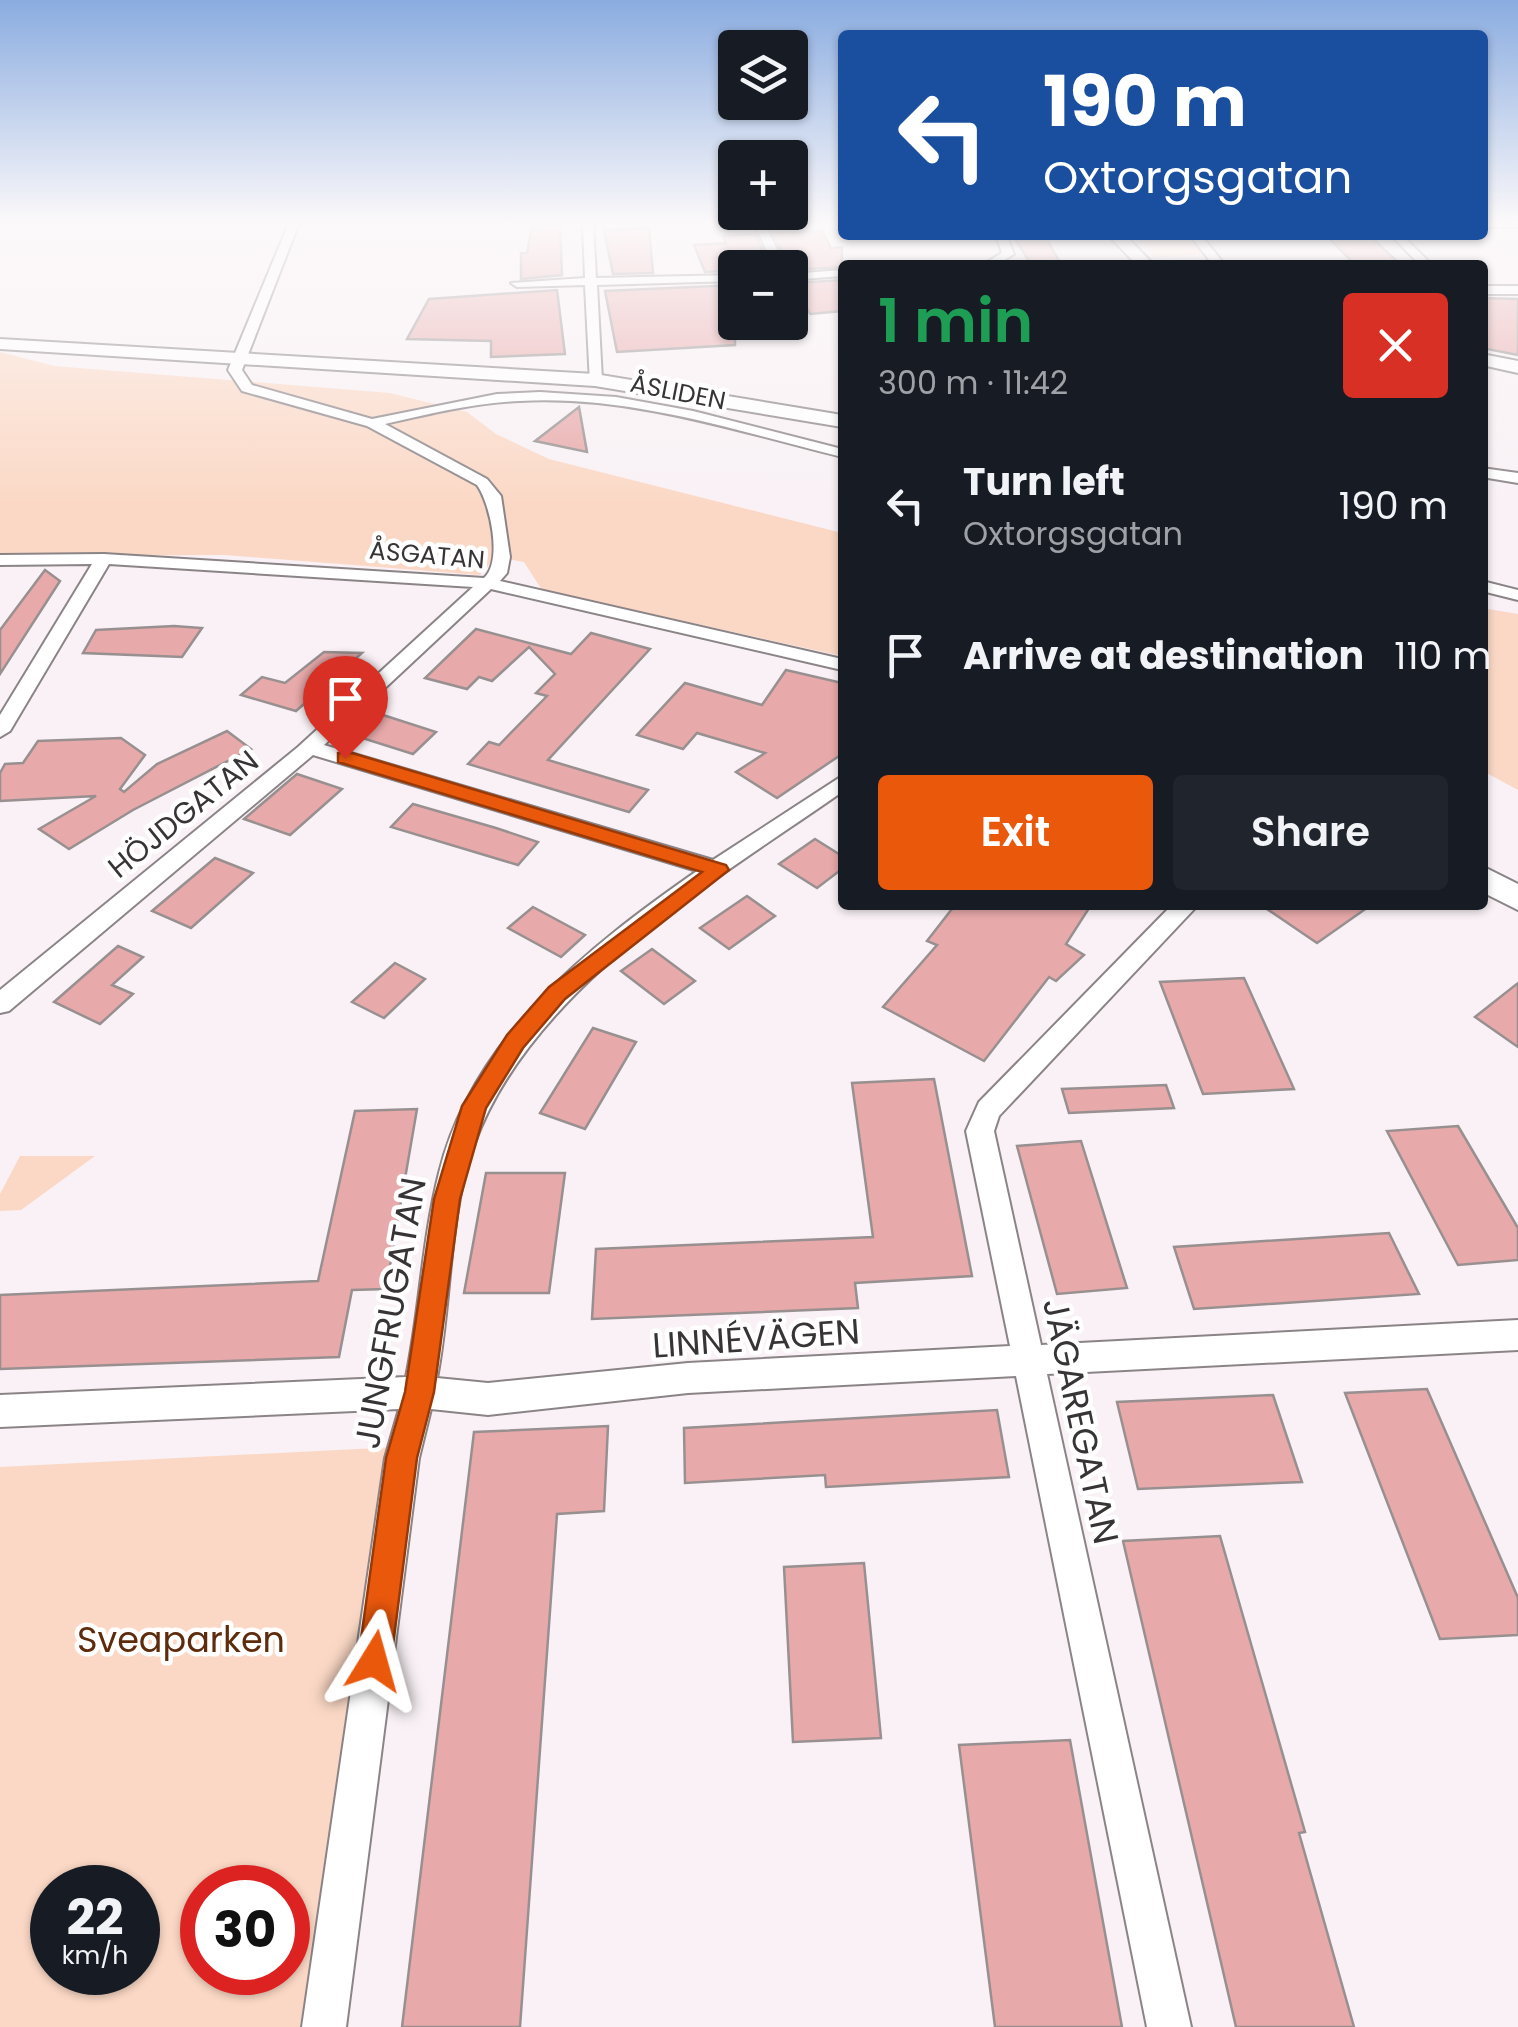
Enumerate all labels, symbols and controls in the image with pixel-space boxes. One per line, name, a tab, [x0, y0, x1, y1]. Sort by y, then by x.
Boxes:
map controls	[718, 30, 808, 340]
button: layers	[718, 30, 808, 120]
text: 190 m	[1043, 52, 1247, 151]
icon: left	[878, 70, 1008, 200]
button: +	[718, 140, 808, 230]
text: Oxtorgsgatan	[1043, 146, 1352, 209]
button: −	[718, 250, 808, 340]
text: 1 min	[878, 279, 1033, 363]
button: close	[1343, 293, 1448, 398]
text: 300 m · 11:42	[878, 360, 1068, 405]
street label: ÅSLIDEN	[627, 366, 729, 418]
text: Turn left	[963, 455, 1125, 508]
icon: left	[878, 478, 933, 533]
text: 190 m	[1339, 479, 1448, 532]
text: Oxtorgsgatan	[963, 511, 1183, 556]
street label: ÅSGATAN	[368, 533, 486, 577]
icon: arrive	[878, 628, 933, 683]
text: Arrive at destination	[963, 629, 1364, 682]
text: 110 m	[1394, 629, 1492, 682]
pin	[303, 656, 388, 759]
icon: arrive	[318, 671, 373, 726]
street label: HÖJDGATAN	[99, 740, 267, 888]
button: Exit	[878, 775, 1153, 890]
button: Share	[1173, 775, 1448, 890]
street label: JUNGFRUGATAN	[342, 1174, 438, 1452]
street label: JÄGAREGATAN	[1031, 1294, 1131, 1548]
street label: LINNÉVÄGEN	[651, 1306, 861, 1370]
position arrow	[322, 1609, 426, 1713]
park label: Sveaparken	[77, 1615, 285, 1664]
speed limit sign: 30	[180, 1865, 310, 1995]
text: 22	[66, 1882, 124, 1953]
text: km/h	[62, 1938, 128, 1973]

